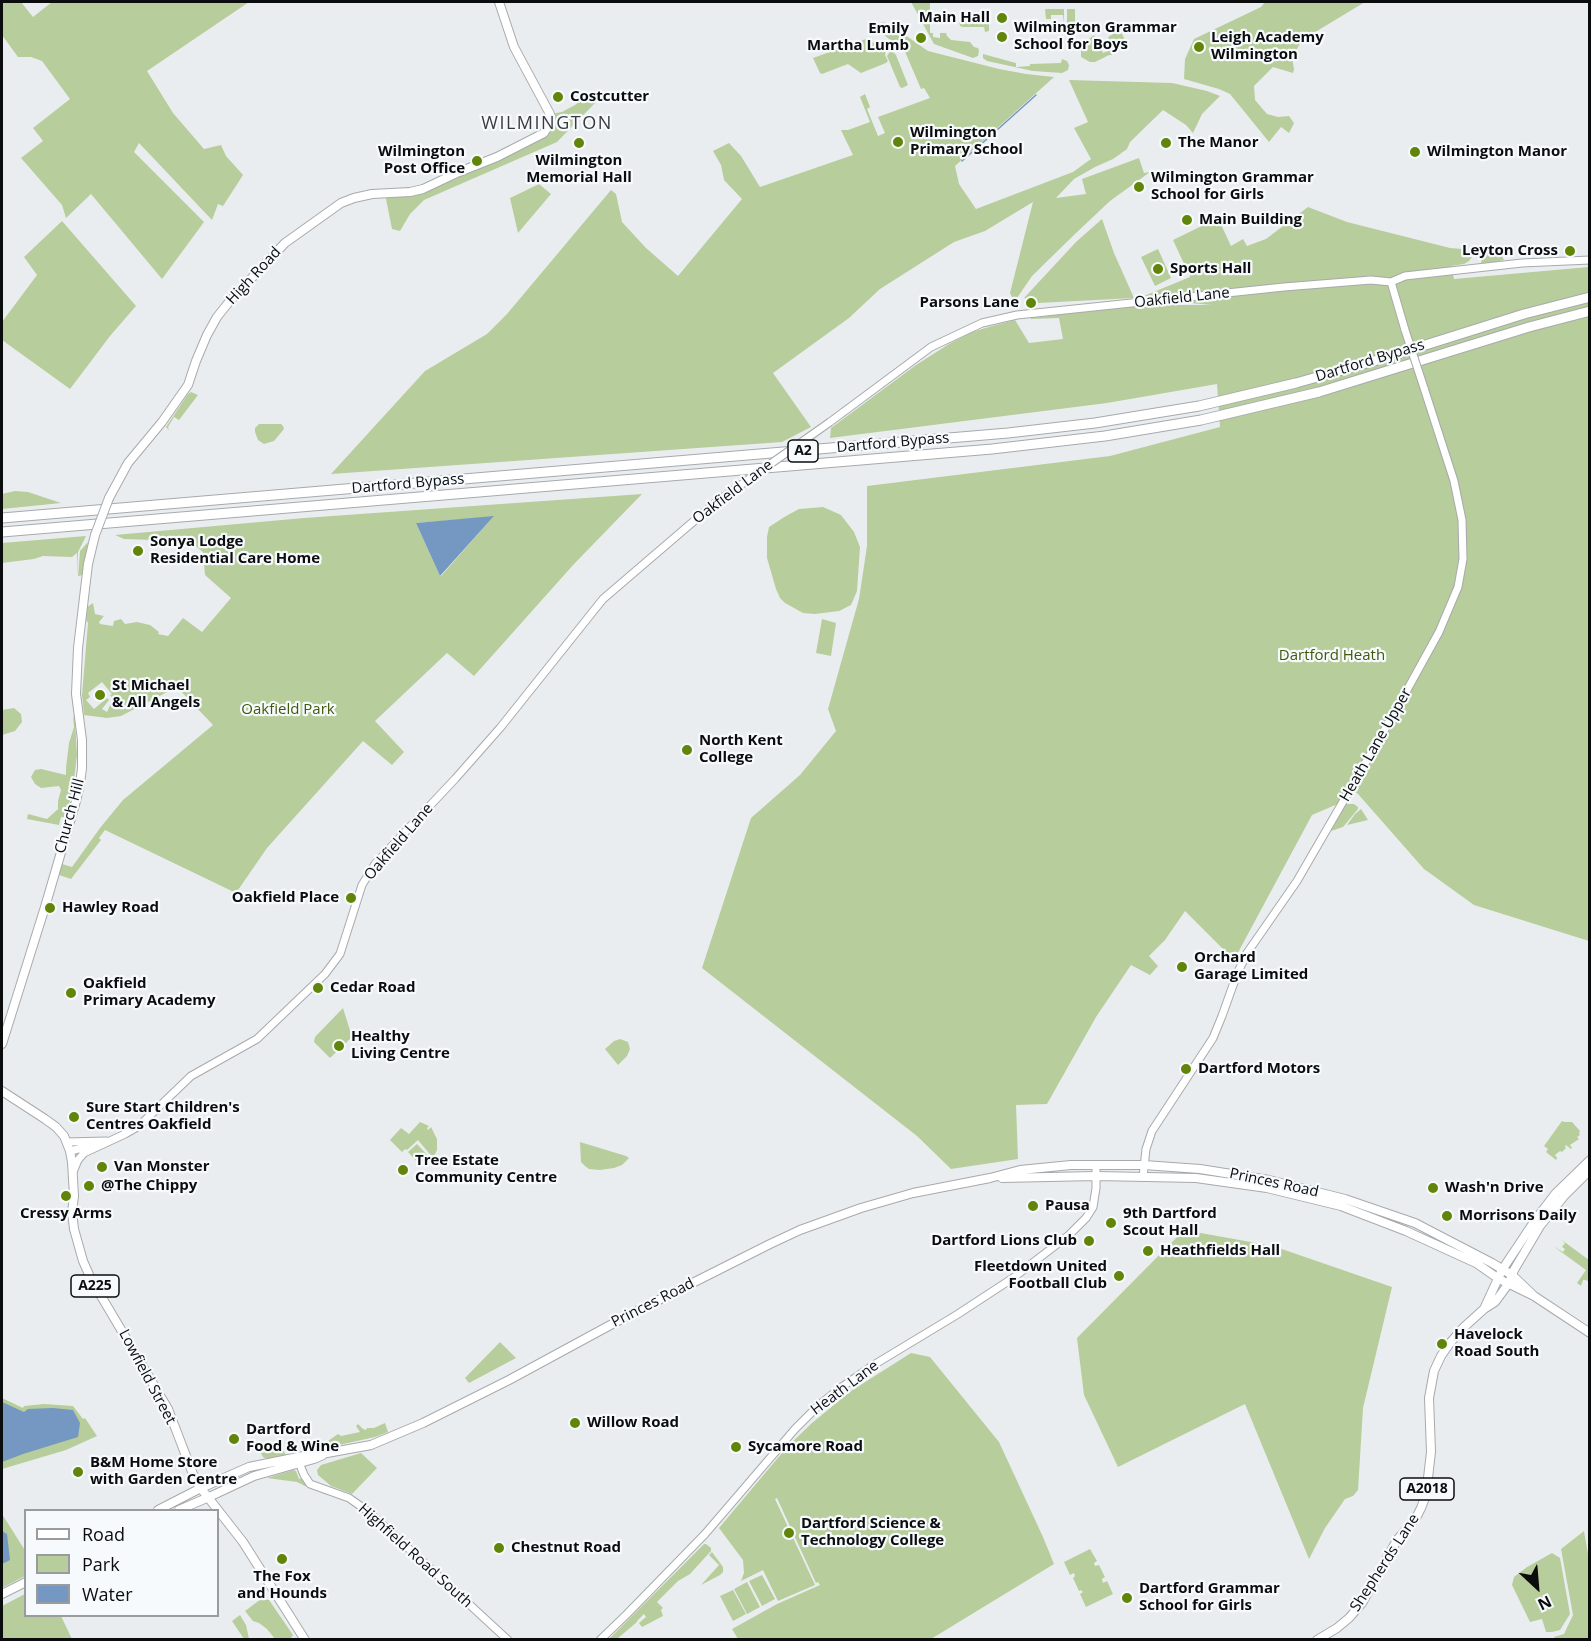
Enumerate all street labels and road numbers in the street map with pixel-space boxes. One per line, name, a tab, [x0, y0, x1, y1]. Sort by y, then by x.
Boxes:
street label: High Road	[223, 244, 285, 308]
street label: Oakfield Lane	[1133, 284, 1231, 312]
street label: Dartford Bypass	[1313, 336, 1427, 386]
street label: Dartford Bypass	[836, 429, 950, 457]
road number: A2	[788, 440, 818, 462]
street label: Oakfield Lane	[689, 456, 777, 528]
street label: Dartford Bypass	[351, 470, 465, 498]
street label: Heath Lane Upper	[1336, 685, 1416, 805]
street label: Church Hill	[51, 777, 89, 855]
street label: Oakfield Lane	[361, 800, 437, 884]
street label: Princes Road	[1228, 1165, 1320, 1201]
street label: Princes Road	[609, 1274, 697, 1332]
road number: A225	[71, 1275, 119, 1297]
street label: Lowfield Street	[115, 1327, 179, 1427]
street label: Heath Lane	[808, 1357, 882, 1419]
road number: A2018	[1400, 1478, 1454, 1500]
street label: Highfield Road South	[354, 1500, 476, 1612]
street label: Shepherds Lane	[1347, 1511, 1423, 1615]

